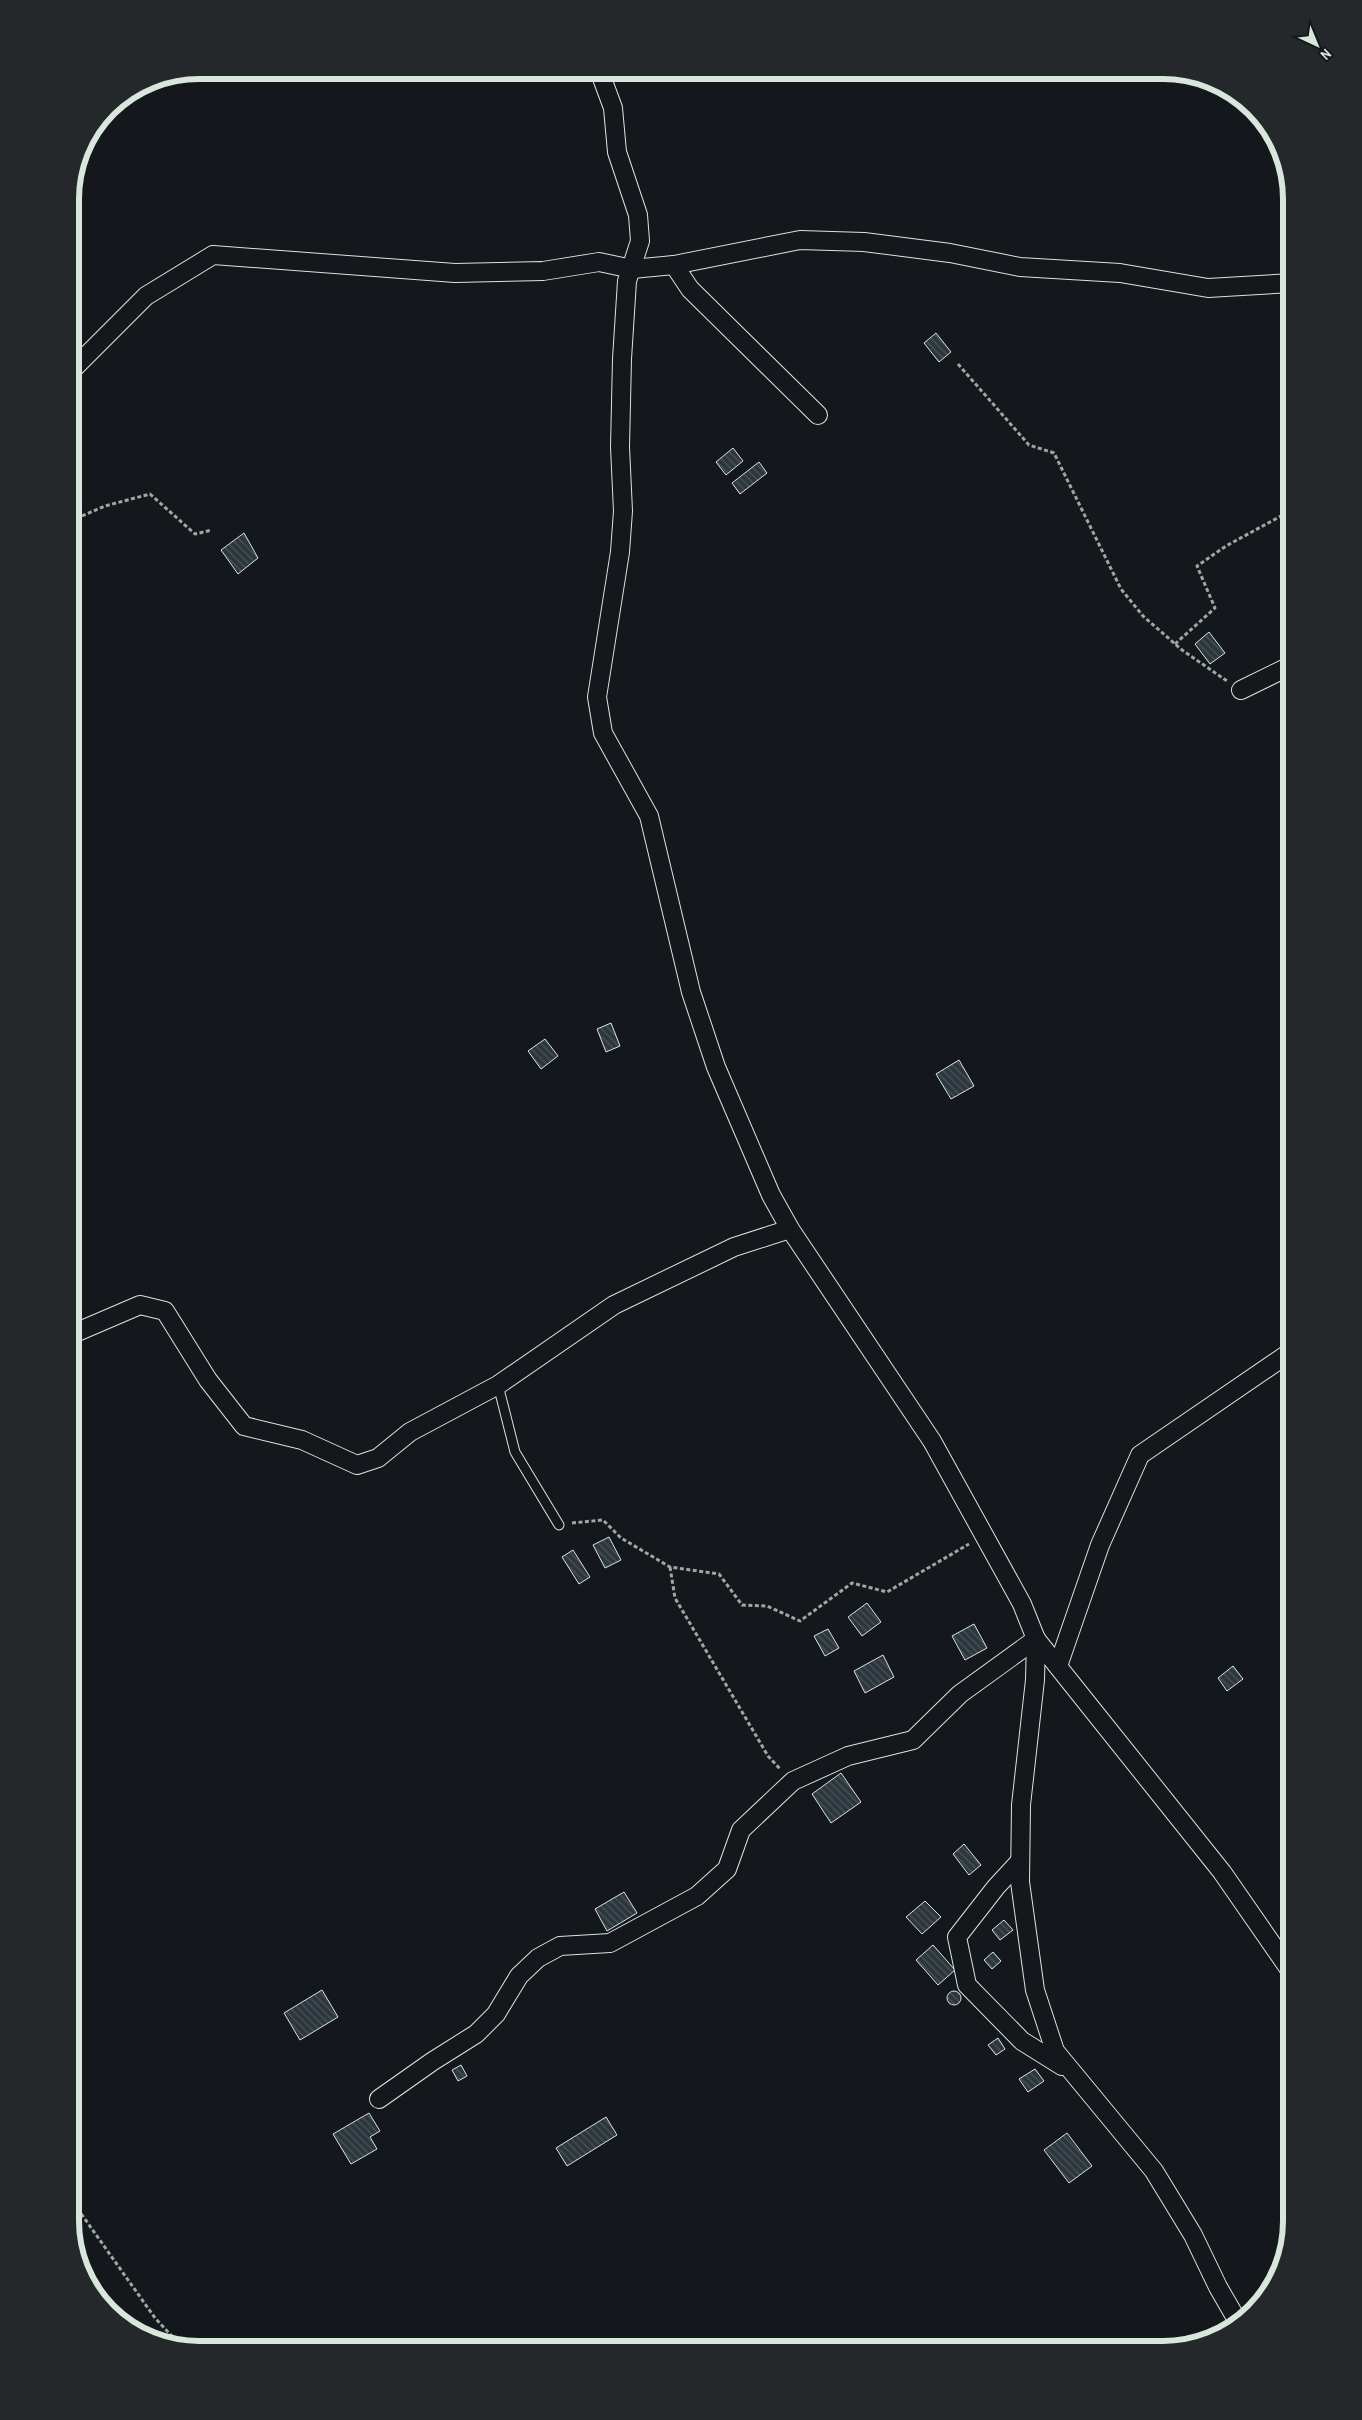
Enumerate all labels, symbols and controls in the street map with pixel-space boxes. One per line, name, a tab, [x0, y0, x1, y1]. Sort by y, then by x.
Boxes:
north arrow	[1292, 20, 1342, 70]
text: N	[1317, 45, 1335, 64]

